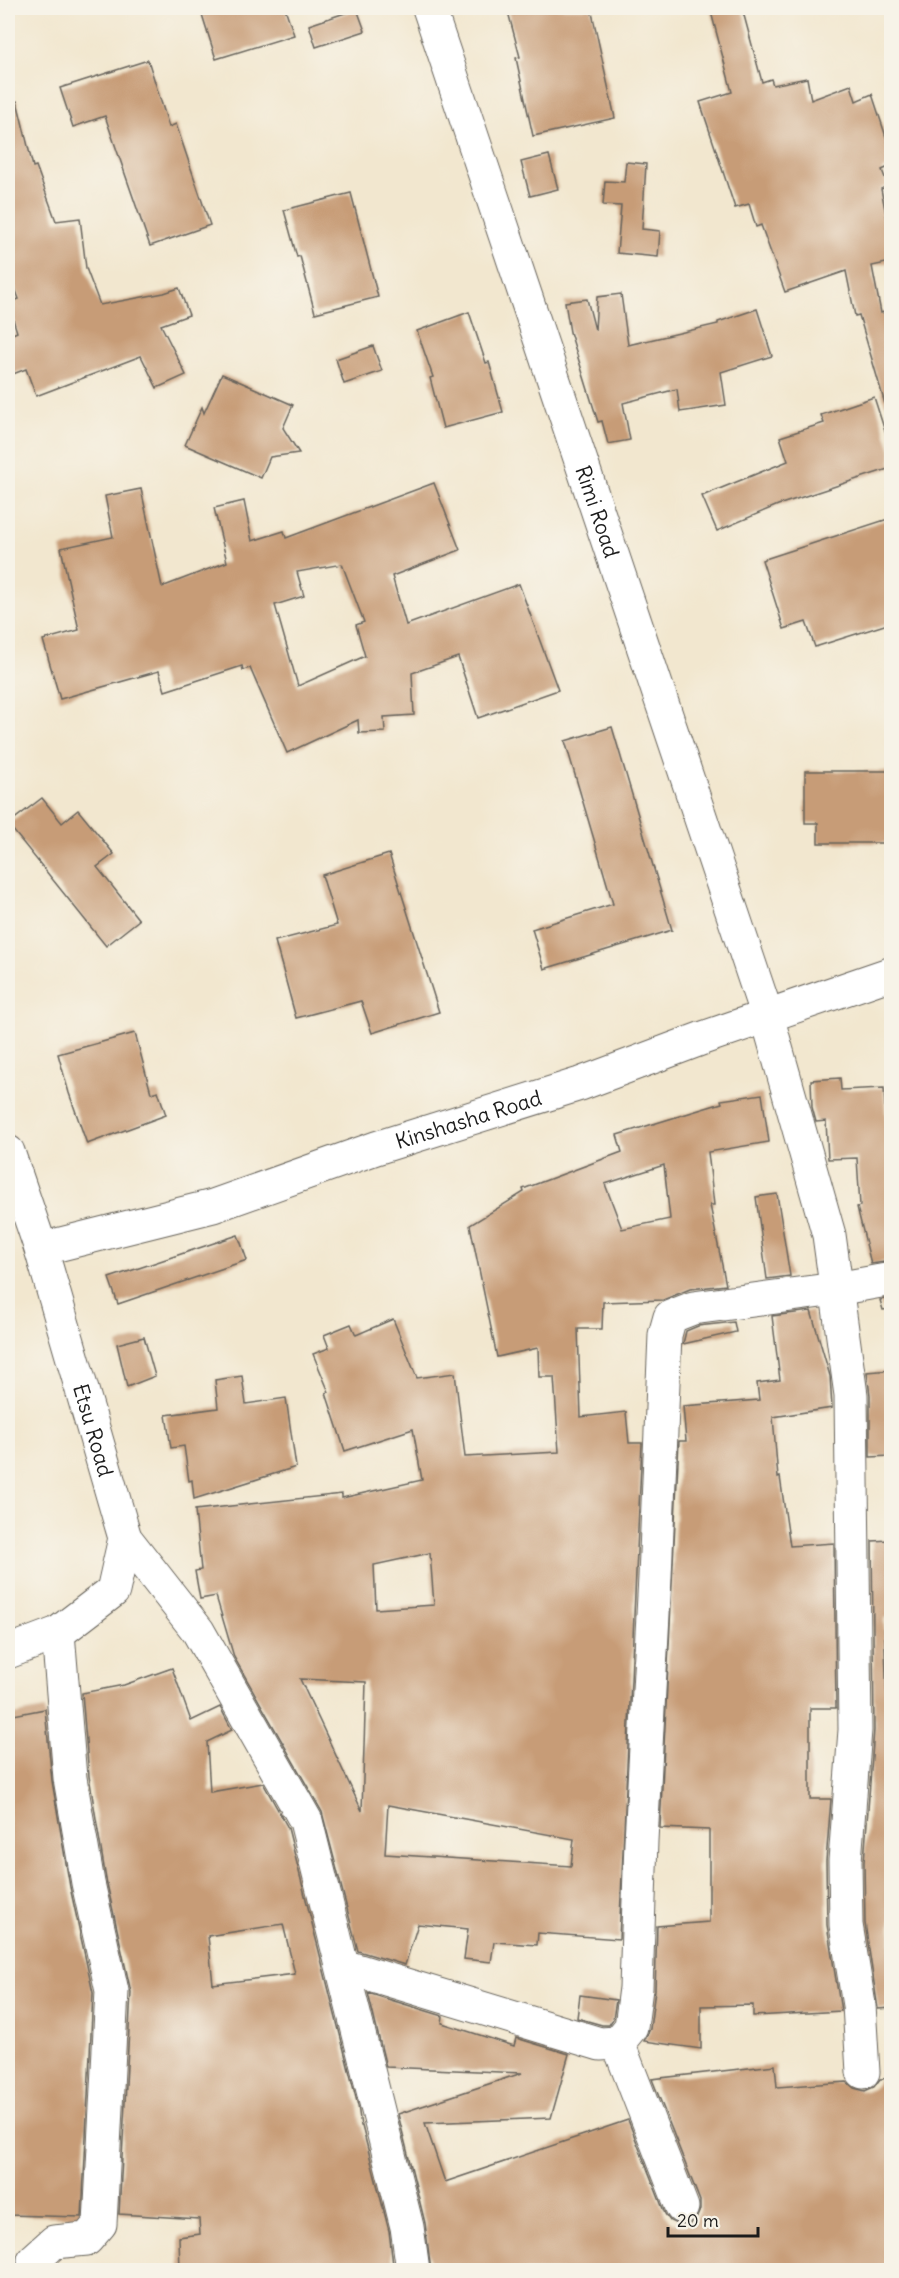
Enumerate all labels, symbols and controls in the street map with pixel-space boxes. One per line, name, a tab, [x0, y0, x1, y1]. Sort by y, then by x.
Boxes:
street label: Rimi Road	[570, 462, 626, 561]
street label: Kinshasha Road	[392, 1083, 545, 1155]
street label: Etsu Road	[67, 1381, 120, 1480]
scale bar	[668, 2200, 758, 2238]
text: 20 m	[677, 2209, 719, 2232]

